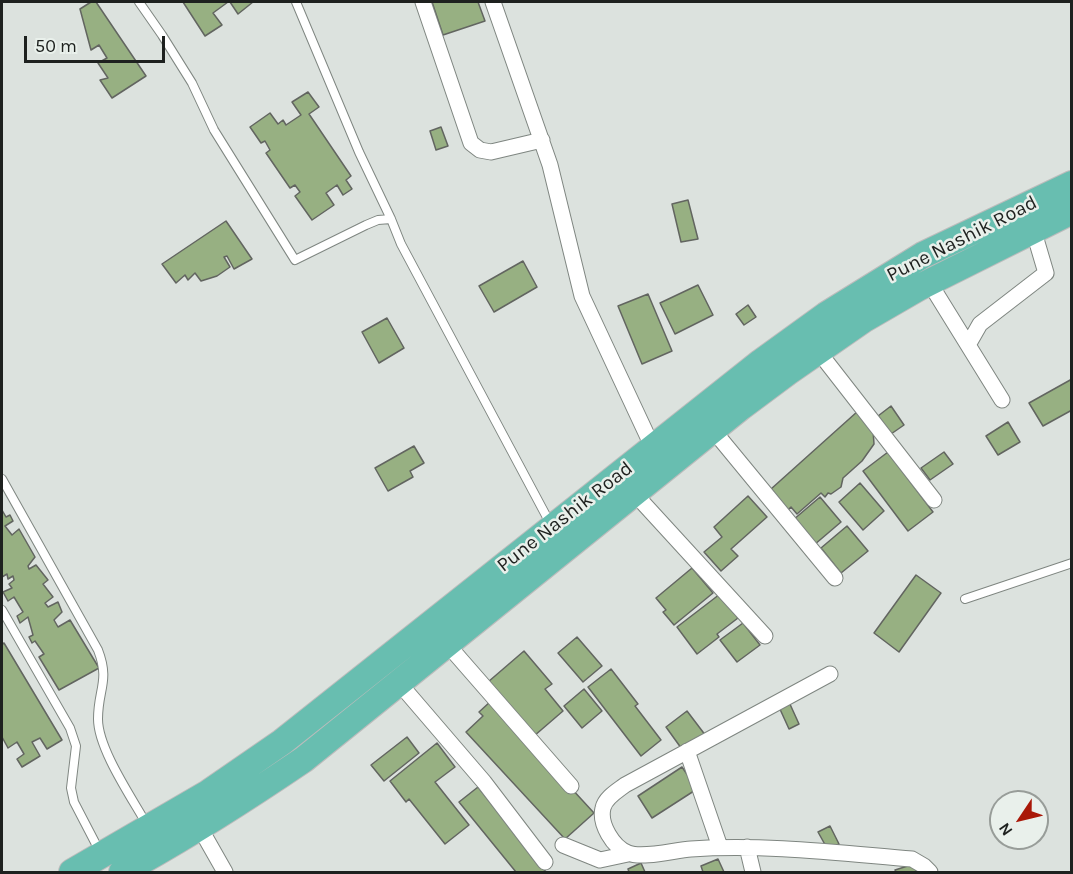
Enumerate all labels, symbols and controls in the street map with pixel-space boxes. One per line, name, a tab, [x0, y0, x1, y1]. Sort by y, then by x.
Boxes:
scale bar	[27, 24, 168, 62]
text: 50 m	[35, 35, 77, 57]
street label: Pune Nashik Road	[883, 191, 1041, 287]
street label: Pune Nashik Road	[492, 457, 638, 577]
north arrow	[989, 790, 1049, 850]
text: N	[994, 819, 1017, 840]

